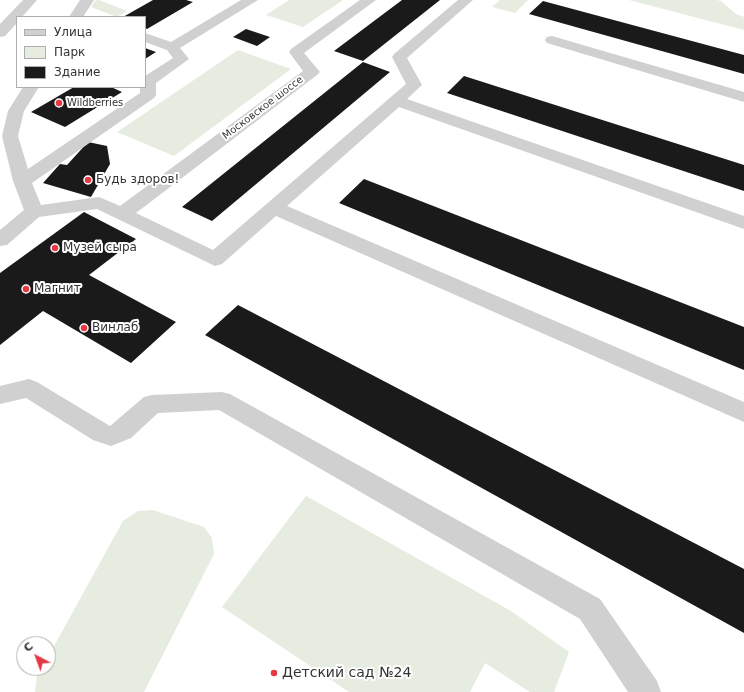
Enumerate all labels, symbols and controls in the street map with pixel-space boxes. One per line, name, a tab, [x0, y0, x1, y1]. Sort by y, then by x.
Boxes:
legend	[16, 16, 146, 88]
text: Улица	[54, 25, 92, 39]
text: Парк	[54, 45, 85, 59]
text: Здание	[54, 65, 100, 79]
street label: Московское шоссе	[220, 74, 306, 142]
place label: Wildberries	[67, 97, 123, 109]
marker: Wildberries	[54, 98, 64, 108]
place label: Будь здоров!	[96, 173, 179, 187]
marker: Будь здоров!	[83, 175, 93, 185]
place label: Музей сыра	[63, 241, 137, 255]
marker: Музей сыра	[50, 243, 60, 253]
place label: Магнит	[34, 282, 81, 296]
marker: Магнит	[21, 284, 31, 294]
place label: Винлаб	[92, 321, 138, 335]
marker: Винлаб	[79, 323, 89, 333]
north arrow	[16, 636, 56, 676]
text: С	[21, 640, 36, 655]
place label: Детский сад №24	[282, 665, 411, 681]
marker: Детский сад №24	[269, 668, 279, 678]

